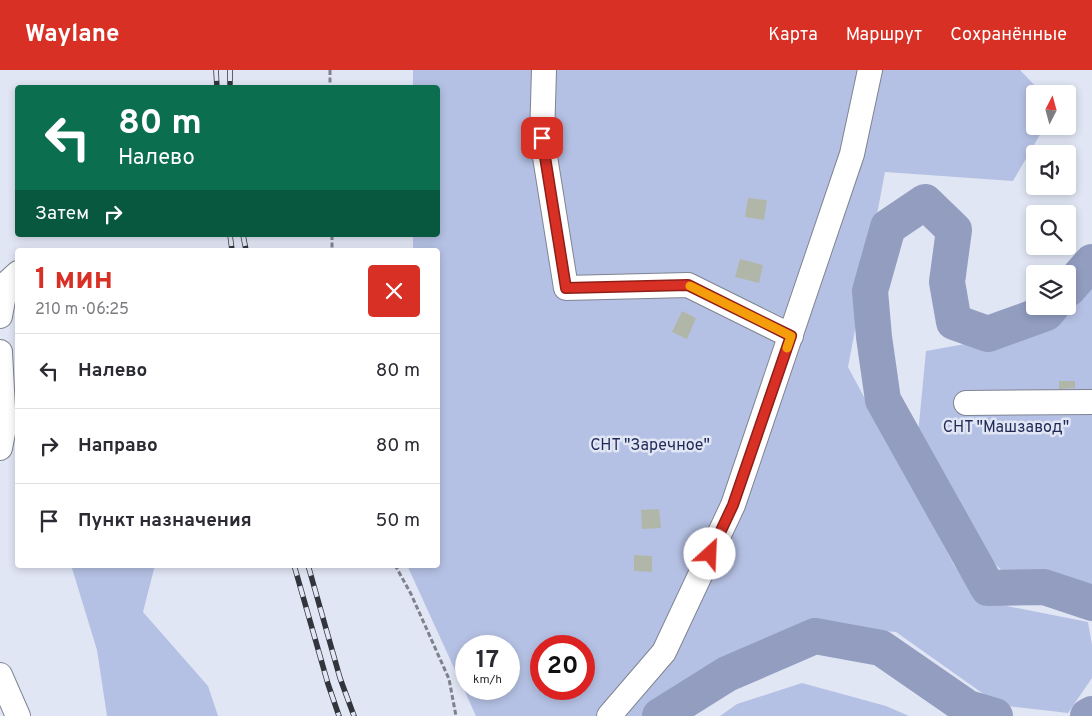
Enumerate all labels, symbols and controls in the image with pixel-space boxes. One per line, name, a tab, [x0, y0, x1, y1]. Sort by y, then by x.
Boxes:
text: Waylane	[25, 20, 119, 50]
text: Карта	[768, 24, 818, 47]
text: Маршрут	[846, 24, 922, 47]
text: Сохранённые	[950, 24, 1067, 47]
north arrow	[1026, 85, 1076, 135]
map controls	[1026, 85, 1076, 315]
text: 80 m	[118, 102, 202, 146]
icon: left	[35, 105, 100, 170]
pin	[521, 117, 563, 159]
icon: arrive	[528, 124, 556, 152]
text: Налево	[118, 145, 195, 172]
button: sound	[1026, 145, 1076, 195]
icon: right	[99, 200, 127, 228]
text: Затем	[35, 202, 89, 226]
button: search	[1026, 205, 1076, 255]
text: 1 мин	[35, 262, 113, 299]
button: close	[368, 265, 420, 317]
button: layers	[1026, 265, 1076, 315]
text: 210 m · 06:25	[35, 300, 129, 320]
icon: left	[35, 357, 63, 385]
text: Налево	[78, 359, 147, 383]
text: 80 m	[376, 359, 420, 383]
park label: СНТ "Машзавод"	[943, 418, 1069, 438]
icon: right	[35, 432, 63, 460]
text: Направо	[78, 434, 158, 458]
text: 80 m	[376, 434, 420, 458]
park label: СНТ "Заречное"	[590, 436, 710, 456]
icon: arrive	[35, 507, 63, 535]
text: Пункт назначения	[78, 509, 252, 533]
text: 50 m	[375, 509, 420, 533]
position arrow	[683, 527, 735, 579]
speed limit sign: 20	[530, 635, 595, 700]
text: 17	[476, 645, 499, 677]
text: km/h	[473, 672, 502, 688]

